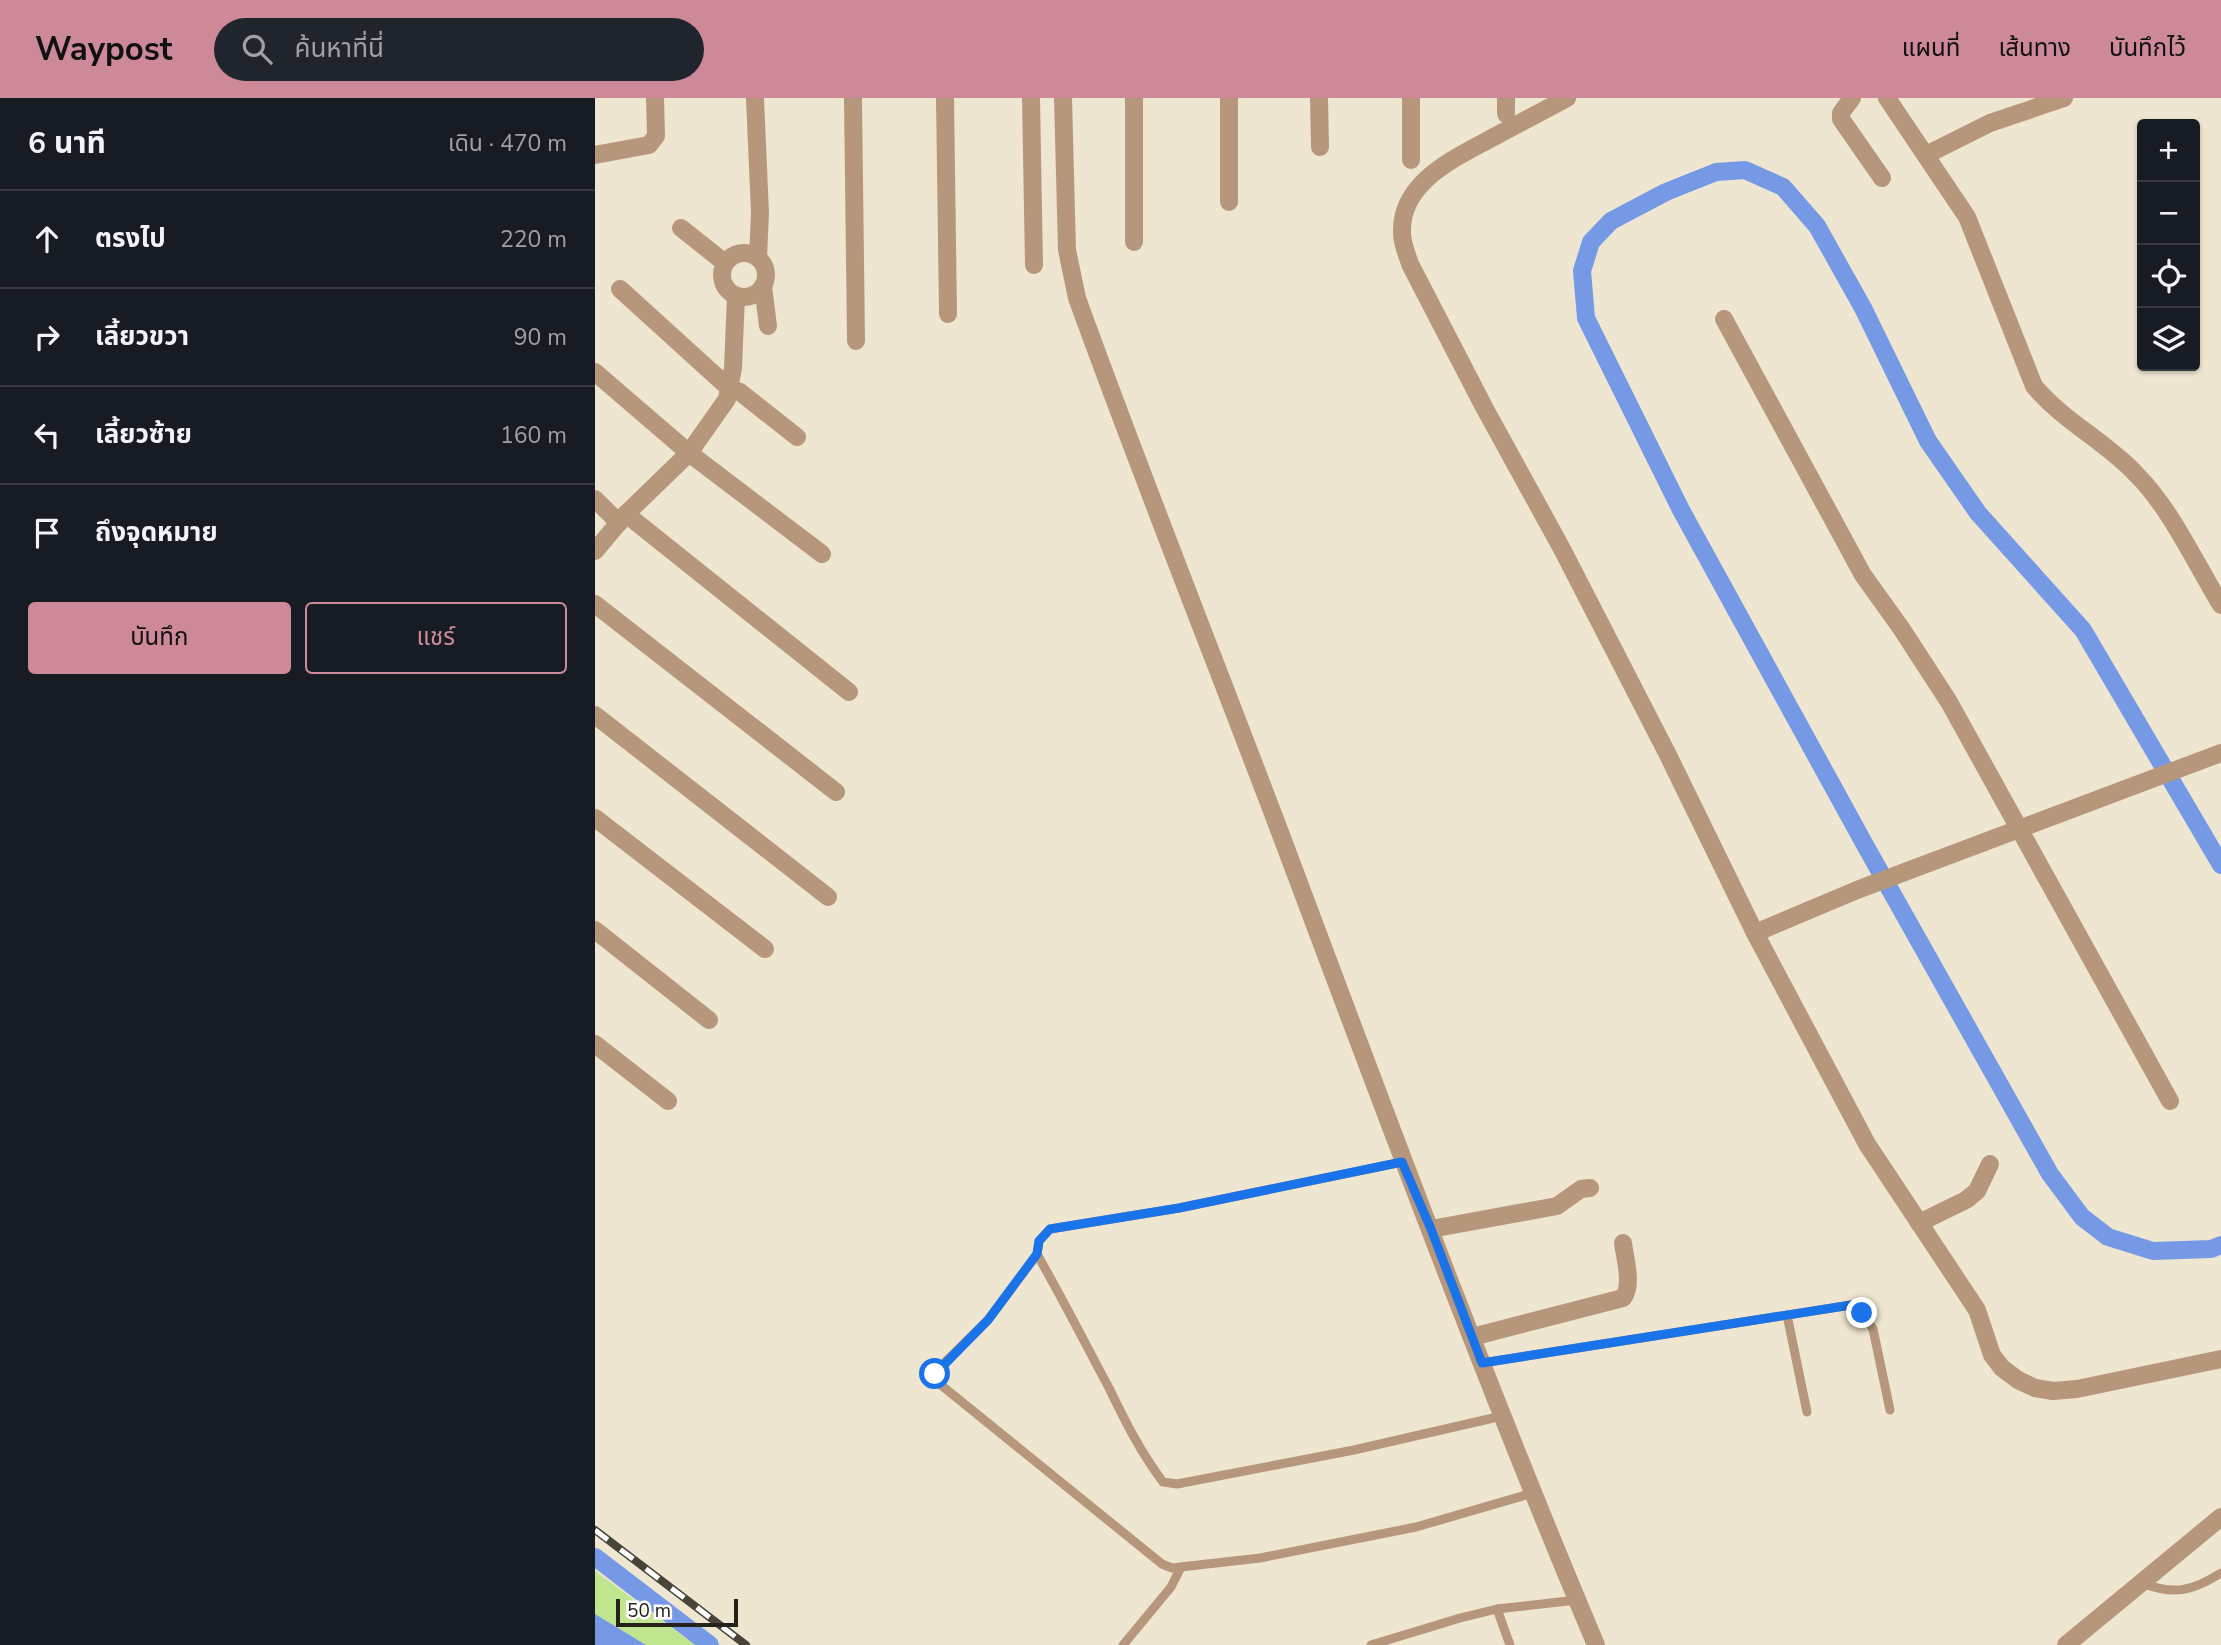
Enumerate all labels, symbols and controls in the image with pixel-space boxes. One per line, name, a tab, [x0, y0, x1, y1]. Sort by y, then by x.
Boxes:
search box	[214, 18, 704, 81]
text: Waypost	[35, 27, 172, 72]
icon: search	[238, 30, 276, 68]
text: ค้นหาที่นี่	[294, 31, 384, 66]
text: แผนที่	[1902, 32, 1960, 64]
text: เส้นทาง	[1998, 32, 2071, 64]
text: บันทึกไว้	[2109, 32, 2186, 64]
map controls	[2137, 119, 2200, 371]
button: +	[2137, 119, 2200, 182]
text: 6 นาที	[28, 123, 106, 164]
text: เดิน · 470 m	[448, 128, 567, 159]
button: −	[2137, 182, 2200, 245]
icon: ahead	[28, 220, 66, 258]
text: ตรงไป	[95, 221, 166, 256]
text: 220 m	[500, 224, 567, 255]
button: locate	[2137, 245, 2200, 308]
button: layers	[2137, 308, 2200, 371]
icon: right	[28, 318, 66, 356]
text: เลี้ยวขวา	[95, 319, 189, 354]
text: 90 m	[514, 322, 567, 353]
icon: left	[28, 416, 66, 454]
text: เลี้ยวซ้าย	[95, 417, 192, 452]
text: 160 m	[500, 420, 567, 451]
icon: arrive	[28, 514, 66, 552]
text: ถึงจุดหมาย	[95, 515, 218, 550]
button: บันทึก	[28, 602, 291, 674]
button: แชร์	[305, 602, 567, 674]
route end	[1846, 1297, 1877, 1328]
route start	[919, 1358, 950, 1389]
scale bar	[616, 1596, 739, 1628]
text: 50 m	[627, 1598, 671, 1624]

